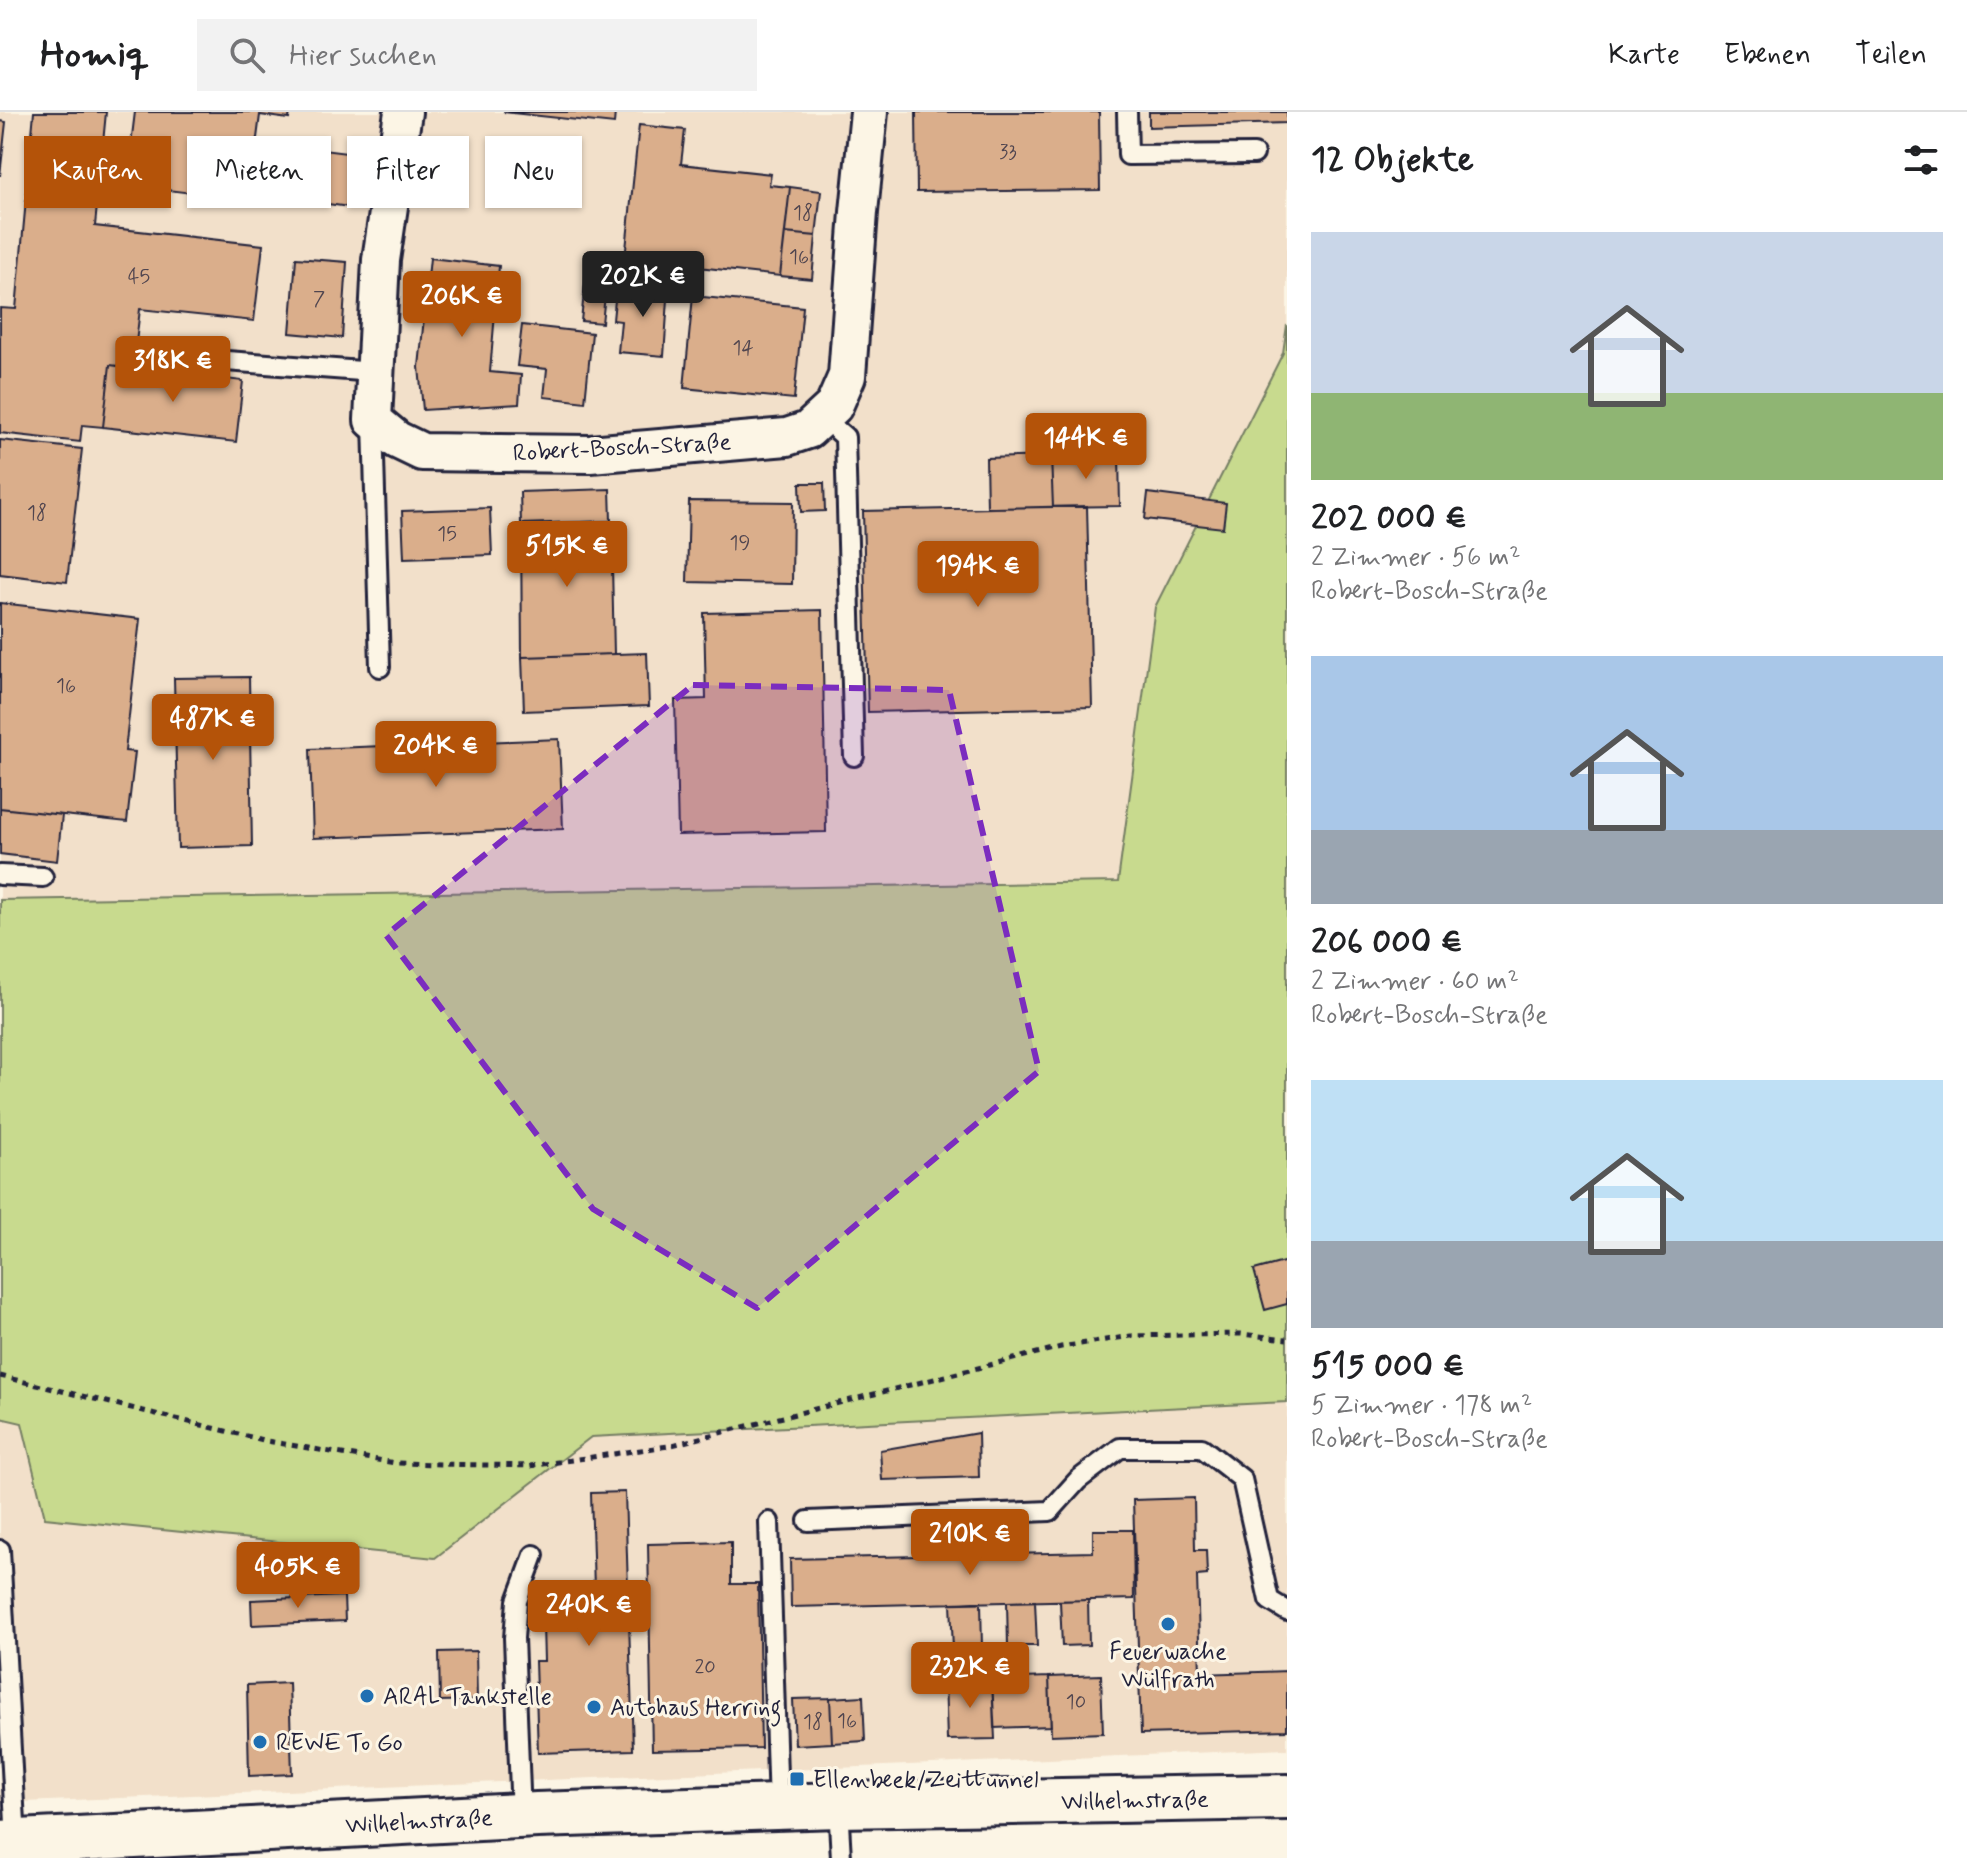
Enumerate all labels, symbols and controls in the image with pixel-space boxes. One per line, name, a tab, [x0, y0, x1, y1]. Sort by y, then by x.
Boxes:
search box	[197, 19, 757, 91]
text: Homiq	[40, 31, 149, 80]
icon: search	[225, 33, 269, 77]
text: Hier suchen	[289, 36, 437, 75]
text: Karte	[1608, 37, 1680, 74]
text: Ebenen	[1724, 37, 1811, 74]
text: Teilen	[1855, 37, 1927, 74]
chip: Kaufen	[24, 136, 171, 208]
chip: Mieten	[187, 136, 331, 208]
chip: Filter	[347, 136, 469, 208]
chip: Neu	[485, 136, 582, 208]
text: 12 Objekte	[1311, 138, 1474, 183]
icon: filters	[1899, 138, 1943, 182]
house number: 33	[999, 139, 1017, 166]
house number: 18	[793, 200, 813, 227]
house number: 16	[789, 244, 809, 271]
pin: 202K €	[578, 251, 708, 319]
text: 202K €	[600, 260, 686, 294]
house number: 45	[128, 264, 150, 291]
pin: 206K €	[397, 271, 527, 339]
text: 206K €	[421, 280, 503, 314]
icon: home	[1555, 284, 1699, 428]
house number: 7	[313, 286, 325, 313]
house number: 14	[732, 335, 754, 362]
pin: 318K €	[108, 336, 238, 404]
text: 318K €	[133, 345, 213, 379]
pin: 144K €	[1021, 413, 1151, 481]
text: 144K €	[1043, 422, 1129, 456]
street label: Robert-Bosch-Straße	[512, 427, 732, 470]
text: 202 000 €	[1311, 496, 1467, 541]
house number: 18	[27, 500, 47, 527]
house number: 15	[437, 521, 457, 548]
pin: 515K €	[502, 521, 632, 589]
text: 515K €	[525, 530, 609, 564]
house number: 19	[730, 530, 750, 557]
pin: 194K €	[913, 541, 1043, 609]
text: 2 Zimmer · 56 m²	[1311, 541, 1521, 575]
text: 194K €	[936, 550, 1020, 584]
text: Robert-Bosch-Straße	[1311, 575, 1548, 609]
house number: 16	[56, 673, 76, 700]
pin: 487K €	[148, 694, 278, 762]
text: 487K €	[170, 703, 256, 737]
icon: home	[1555, 708, 1699, 852]
pin: 204K €	[371, 721, 501, 789]
text: 204K €	[393, 730, 479, 764]
text: 206 000 €	[1311, 920, 1463, 965]
text: 2 Zimmer · 60 m²	[1311, 965, 1519, 999]
text: Robert-Bosch-Straße	[1311, 999, 1548, 1033]
icon: home	[1555, 1132, 1699, 1276]
text: 515 000 €	[1311, 1344, 1465, 1389]
text: 5 Zimmer · 178 m²	[1311, 1389, 1532, 1423]
text: Robert-Bosch-Straße	[1311, 1423, 1548, 1457]
pin: 210K €	[905, 1509, 1035, 1577]
text: 210K €	[929, 1518, 1011, 1552]
pin: 405K €	[233, 1542, 363, 1610]
text: 405K €	[255, 1551, 341, 1585]
pin: 240K €	[524, 1580, 654, 1648]
text: 240K €	[546, 1589, 632, 1623]
marker: Feuerwache Wülfrath	[1159, 1615, 1177, 1633]
place label: Feuerwache Wülfrath	[1109, 1637, 1227, 1696]
pin: 232K €	[905, 1642, 1035, 1710]
text: 232K €	[929, 1651, 1011, 1685]
house number: 20	[694, 1654, 716, 1681]
place label: ARAL Tankstelle	[383, 1682, 552, 1713]
marker: ARAL Tankstelle	[358, 1687, 376, 1705]
house number: 10	[1066, 1689, 1086, 1716]
place label: Autohaus Herring	[610, 1693, 782, 1727]
marker: Autohaus Herring	[585, 1698, 603, 1716]
house number: 16	[837, 1708, 857, 1735]
house number: 18	[803, 1709, 823, 1736]
place label: REWE To Go	[276, 1728, 403, 1759]
marker: REWE To Go	[251, 1733, 269, 1751]
place label: Ellenbeek/Zeittunnel	[813, 1765, 1039, 1796]
marker: Ellenbeek/Zeittunnel	[788, 1770, 806, 1788]
street label: Wilhelmstraße	[1061, 1785, 1209, 1818]
street label: Wilhelmstraße	[345, 1803, 494, 1842]

